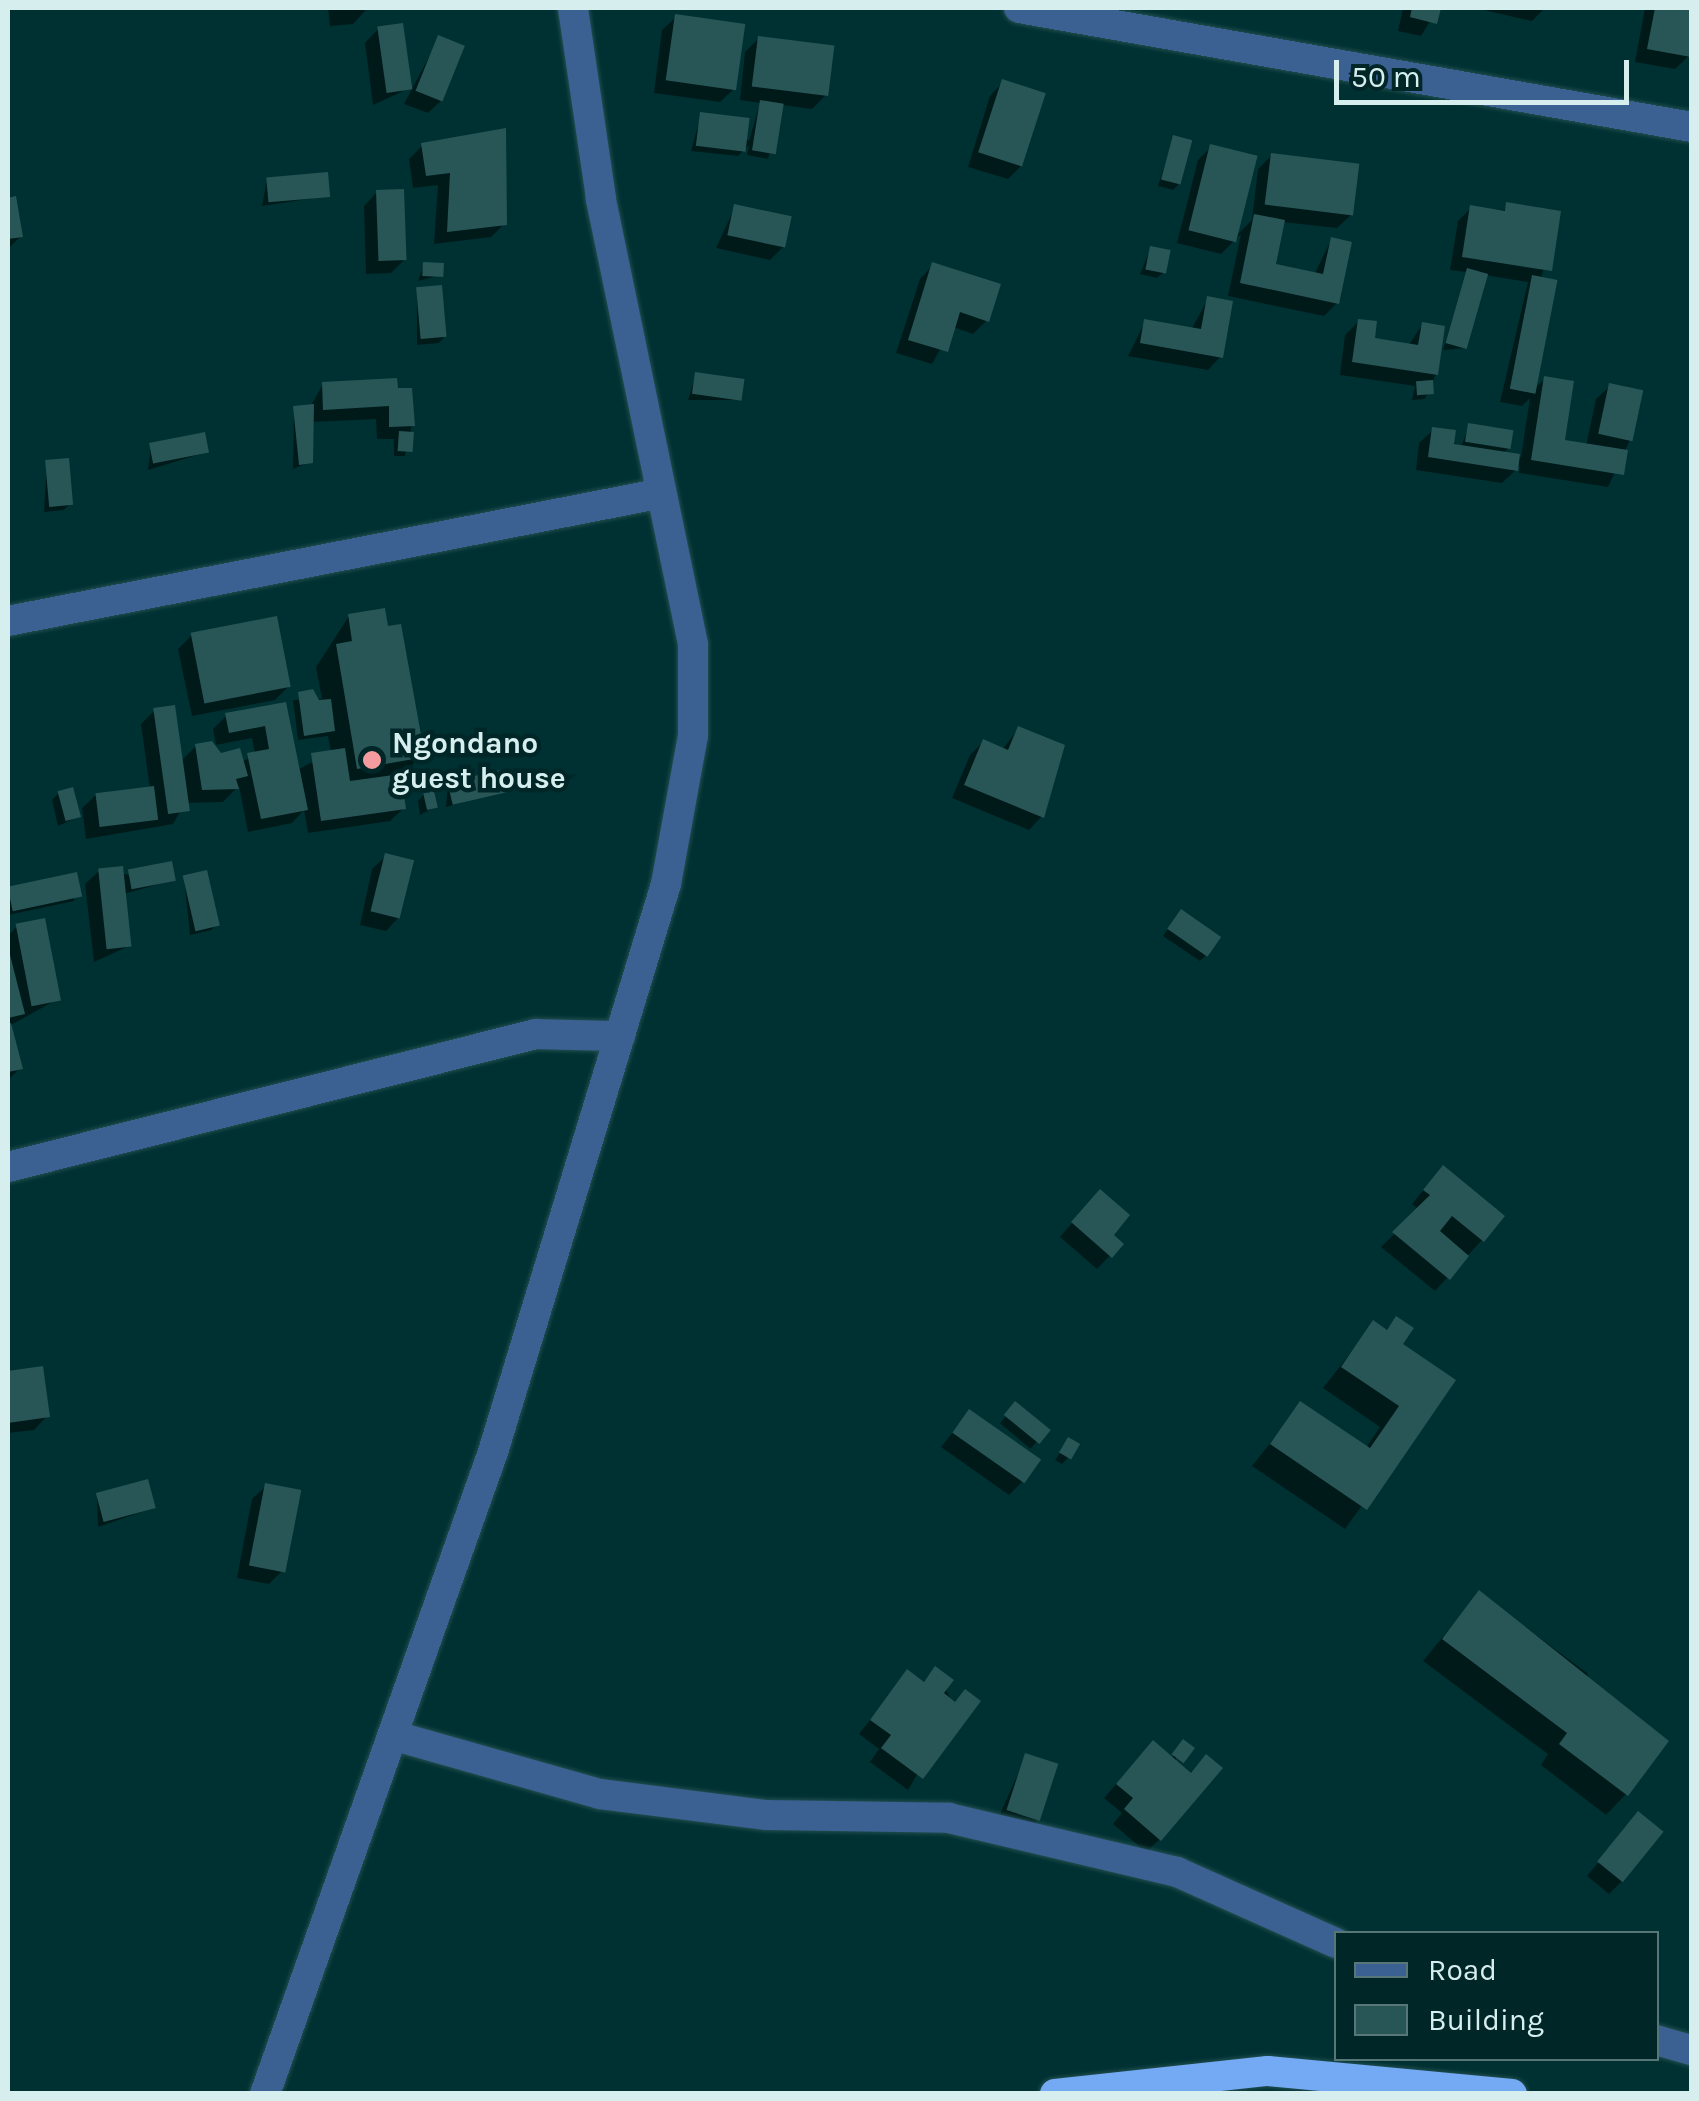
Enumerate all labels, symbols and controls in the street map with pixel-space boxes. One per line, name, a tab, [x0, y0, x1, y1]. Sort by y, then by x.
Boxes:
scale bar	[1339, 40, 1634, 102]
text: 50 m	[1351, 59, 1421, 95]
place label: Ngondano guest house	[392, 725, 566, 796]
marker: Ngondano guest house	[361, 749, 383, 771]
legend	[1334, 1931, 1659, 2061]
text: Road	[1428, 1952, 1497, 1988]
text: Building	[1428, 2002, 1544, 2038]

